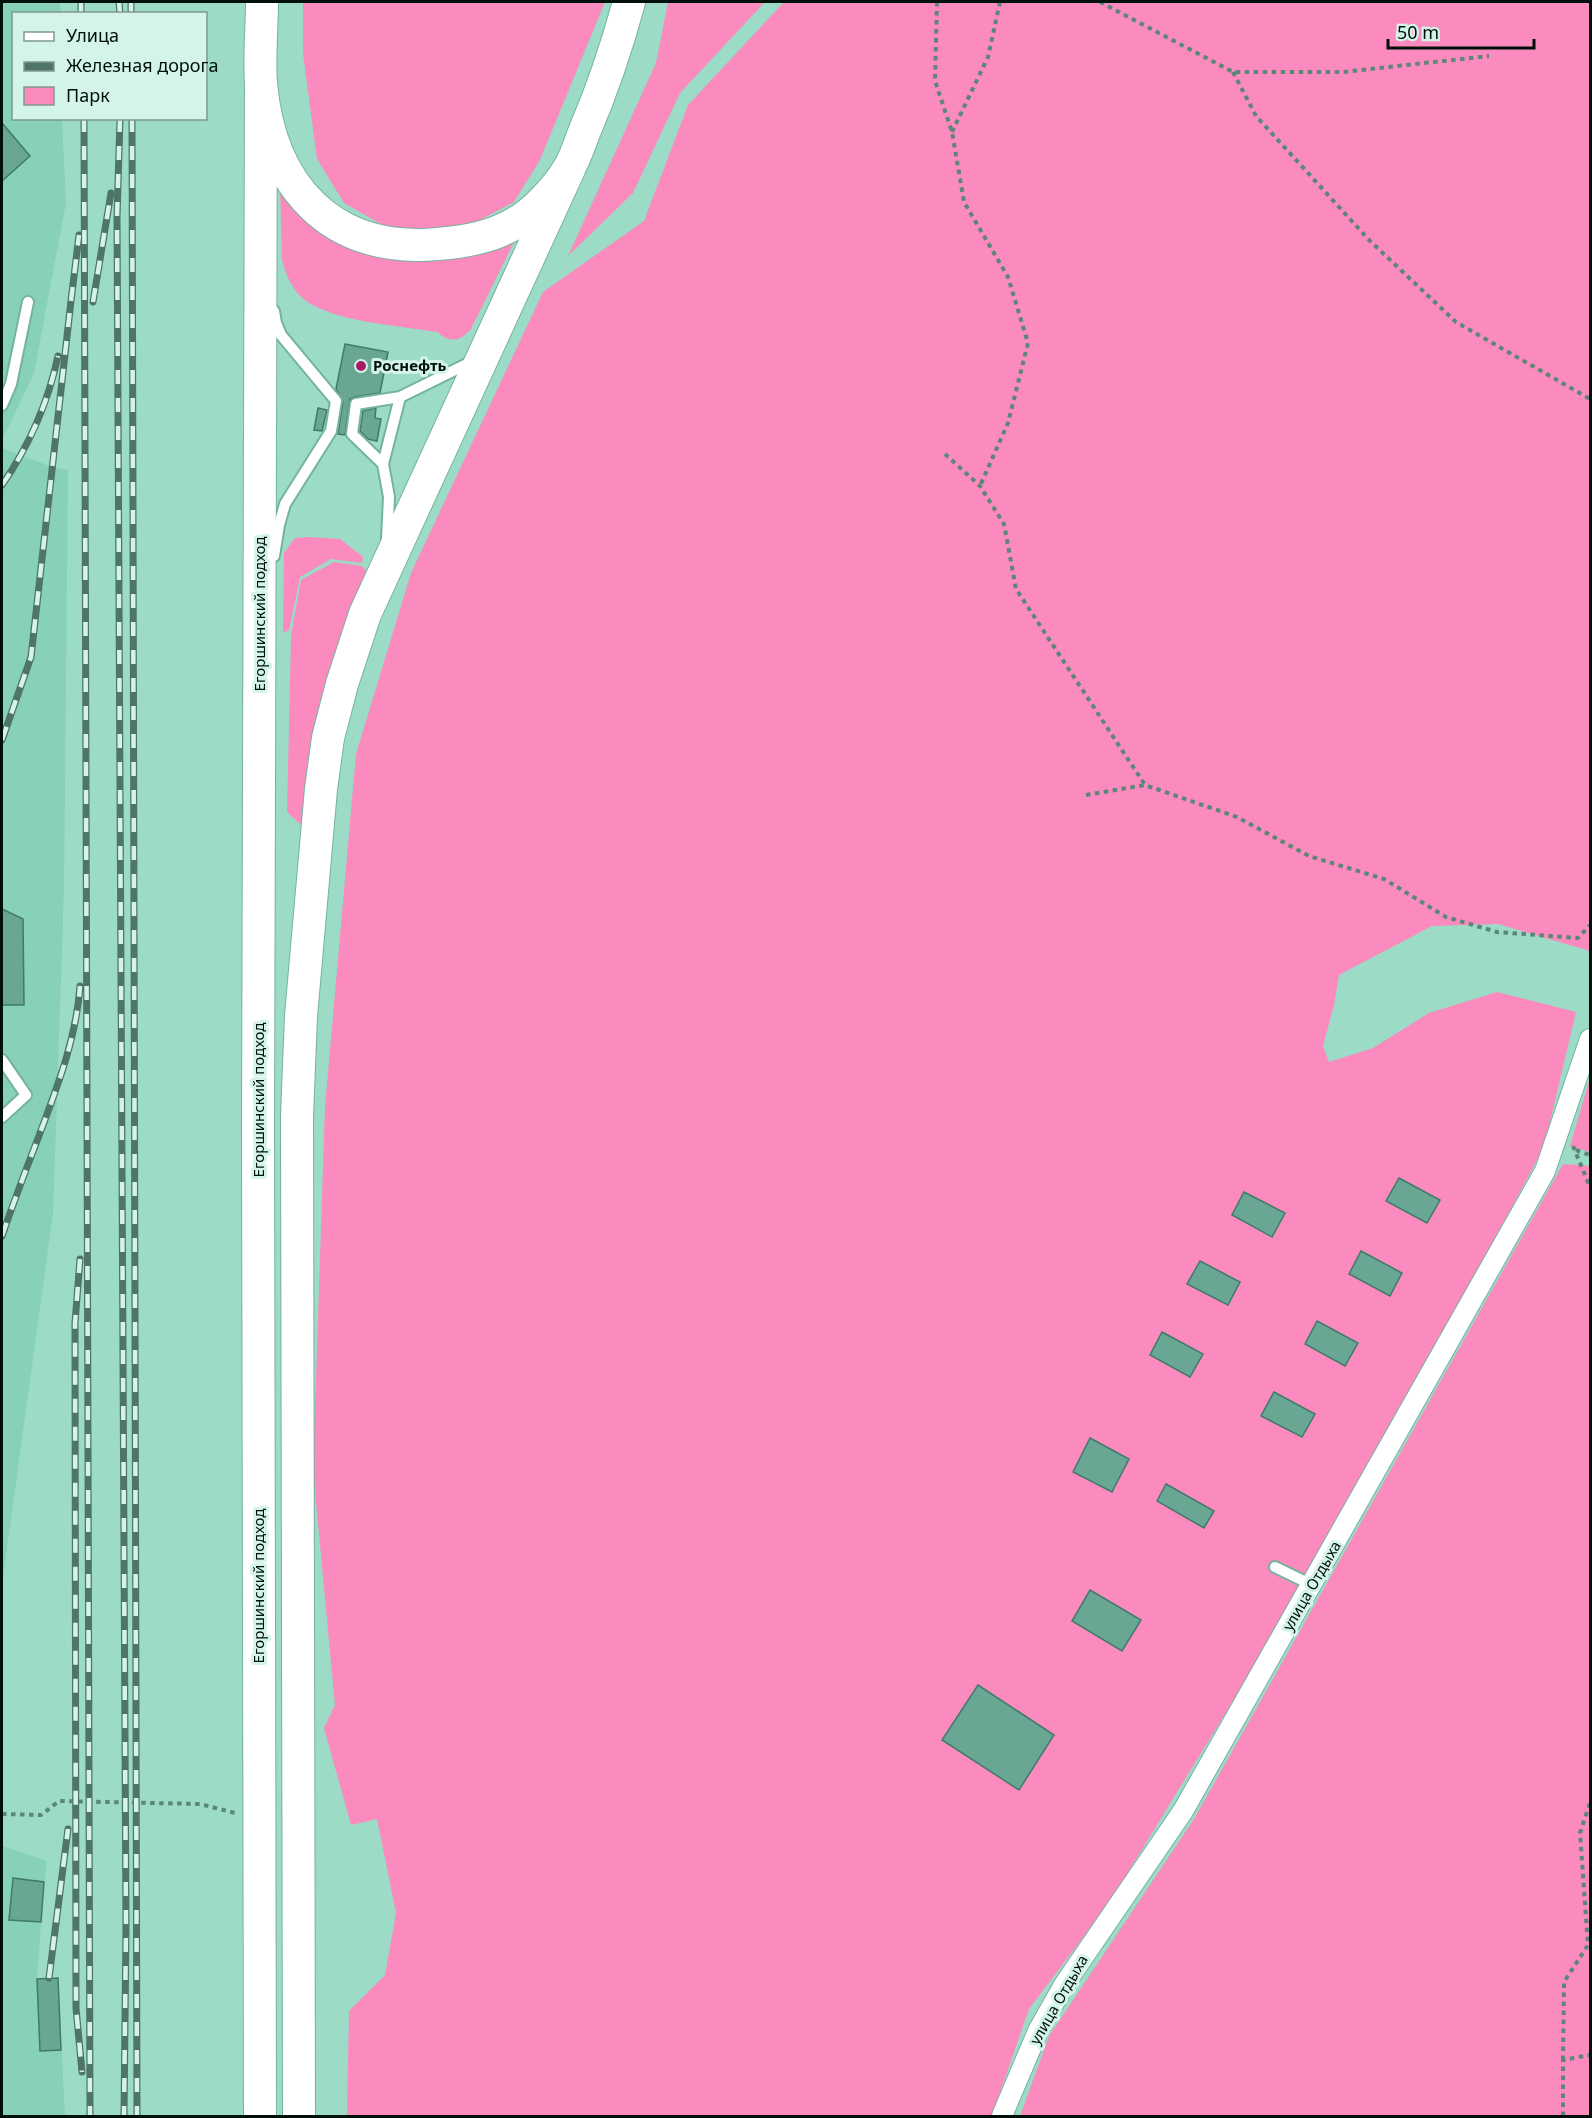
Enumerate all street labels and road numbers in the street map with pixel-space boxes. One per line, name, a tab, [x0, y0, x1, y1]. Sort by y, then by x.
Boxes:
street label: Егоршинский подход	[249, 537, 269, 691]
street label: Егоршинский подход	[248, 1023, 268, 1177]
street label: Егоршинский подход	[248, 1509, 268, 1663]
street label: улица Отдыха	[1277, 1537, 1345, 1634]
street label: улица Отдыха	[1024, 1951, 1092, 2048]

